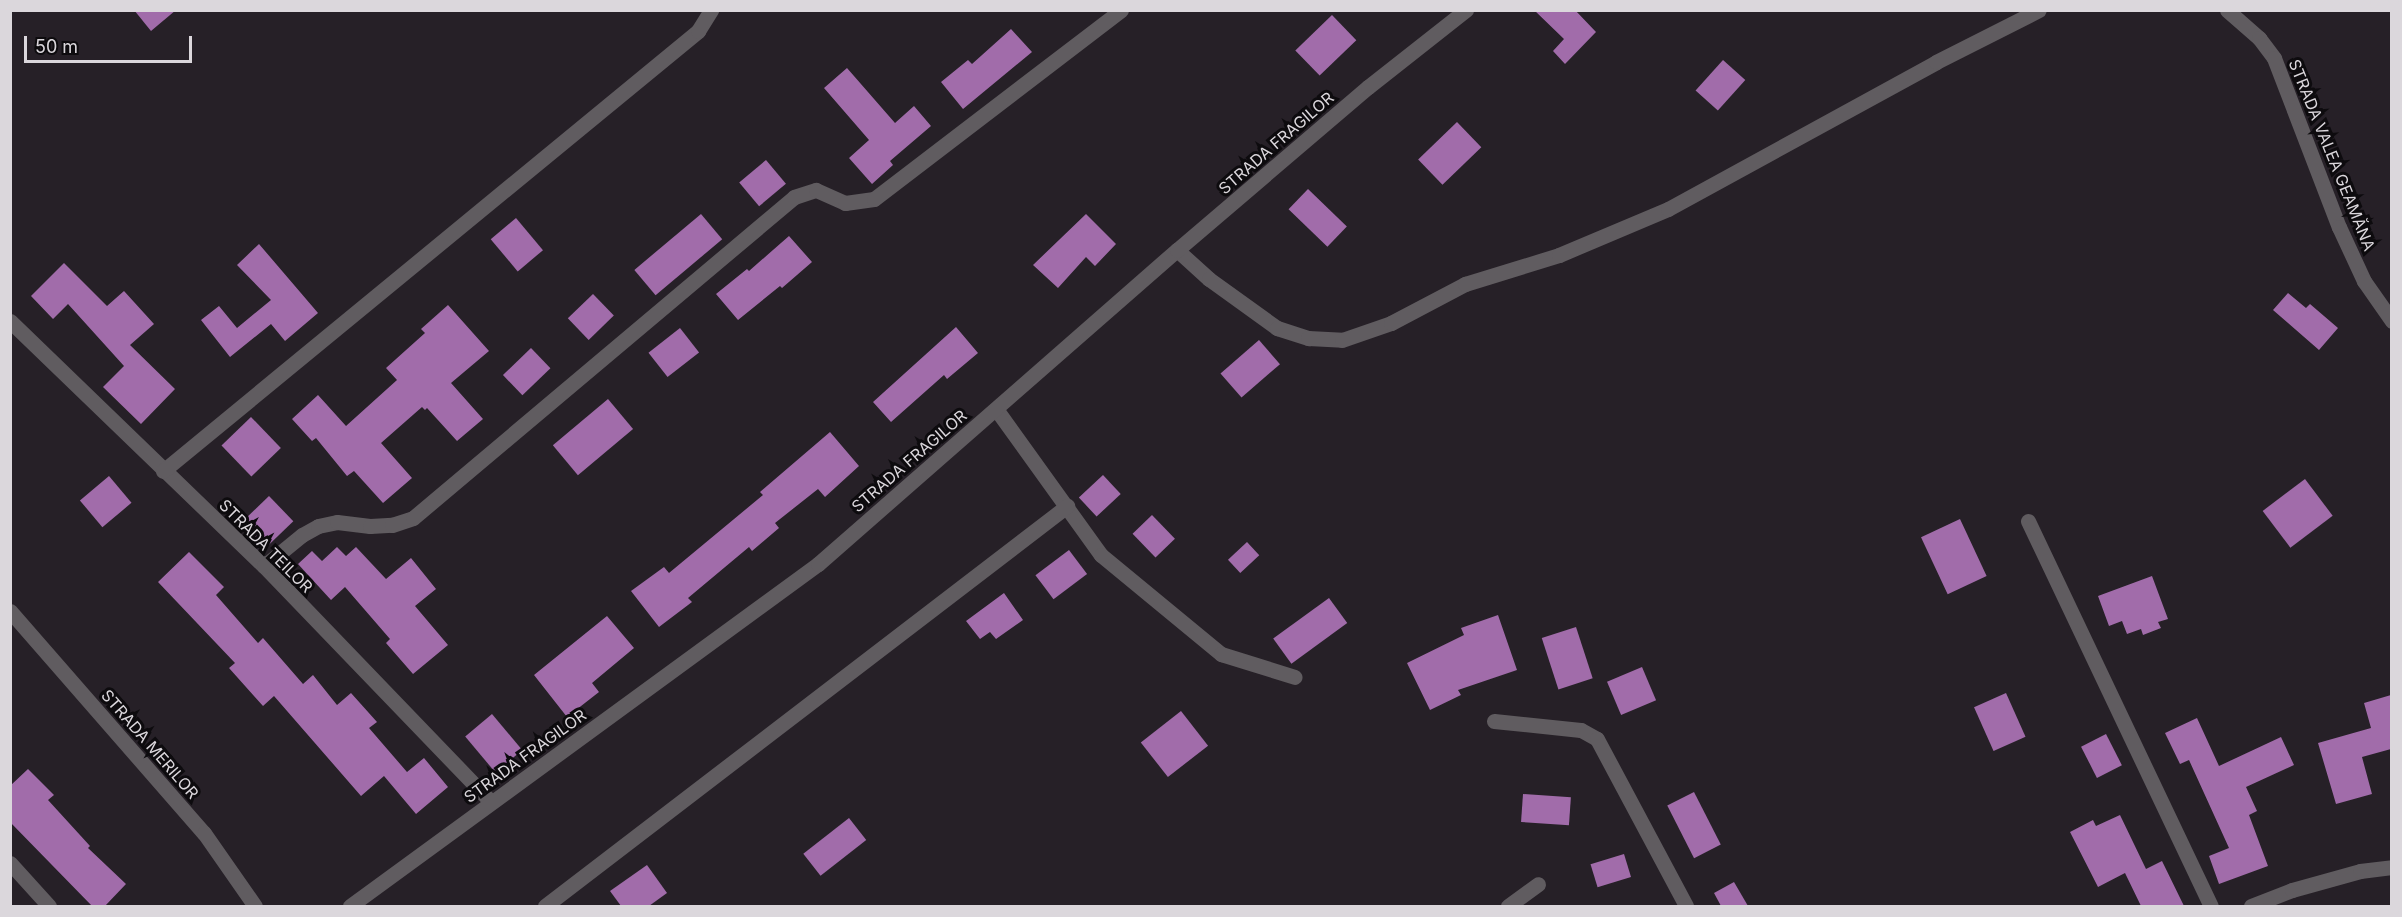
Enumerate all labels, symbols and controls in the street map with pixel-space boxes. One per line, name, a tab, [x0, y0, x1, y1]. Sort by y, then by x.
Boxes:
scale bar	[27, 24, 195, 62]
text: 50 m	[35, 36, 78, 57]
street label: STRADA VALEA GEAMĂNA	[2285, 56, 2379, 254]
street label: STRADA FRAGILOR	[1215, 88, 1337, 198]
street label: STRADA FRAGILOR	[848, 406, 970, 516]
street label: STRADA TEILOR	[215, 495, 317, 597]
street label: STRADA MERILOR	[97, 686, 203, 802]
street label: STRADA FRAGILOR	[460, 705, 590, 807]

